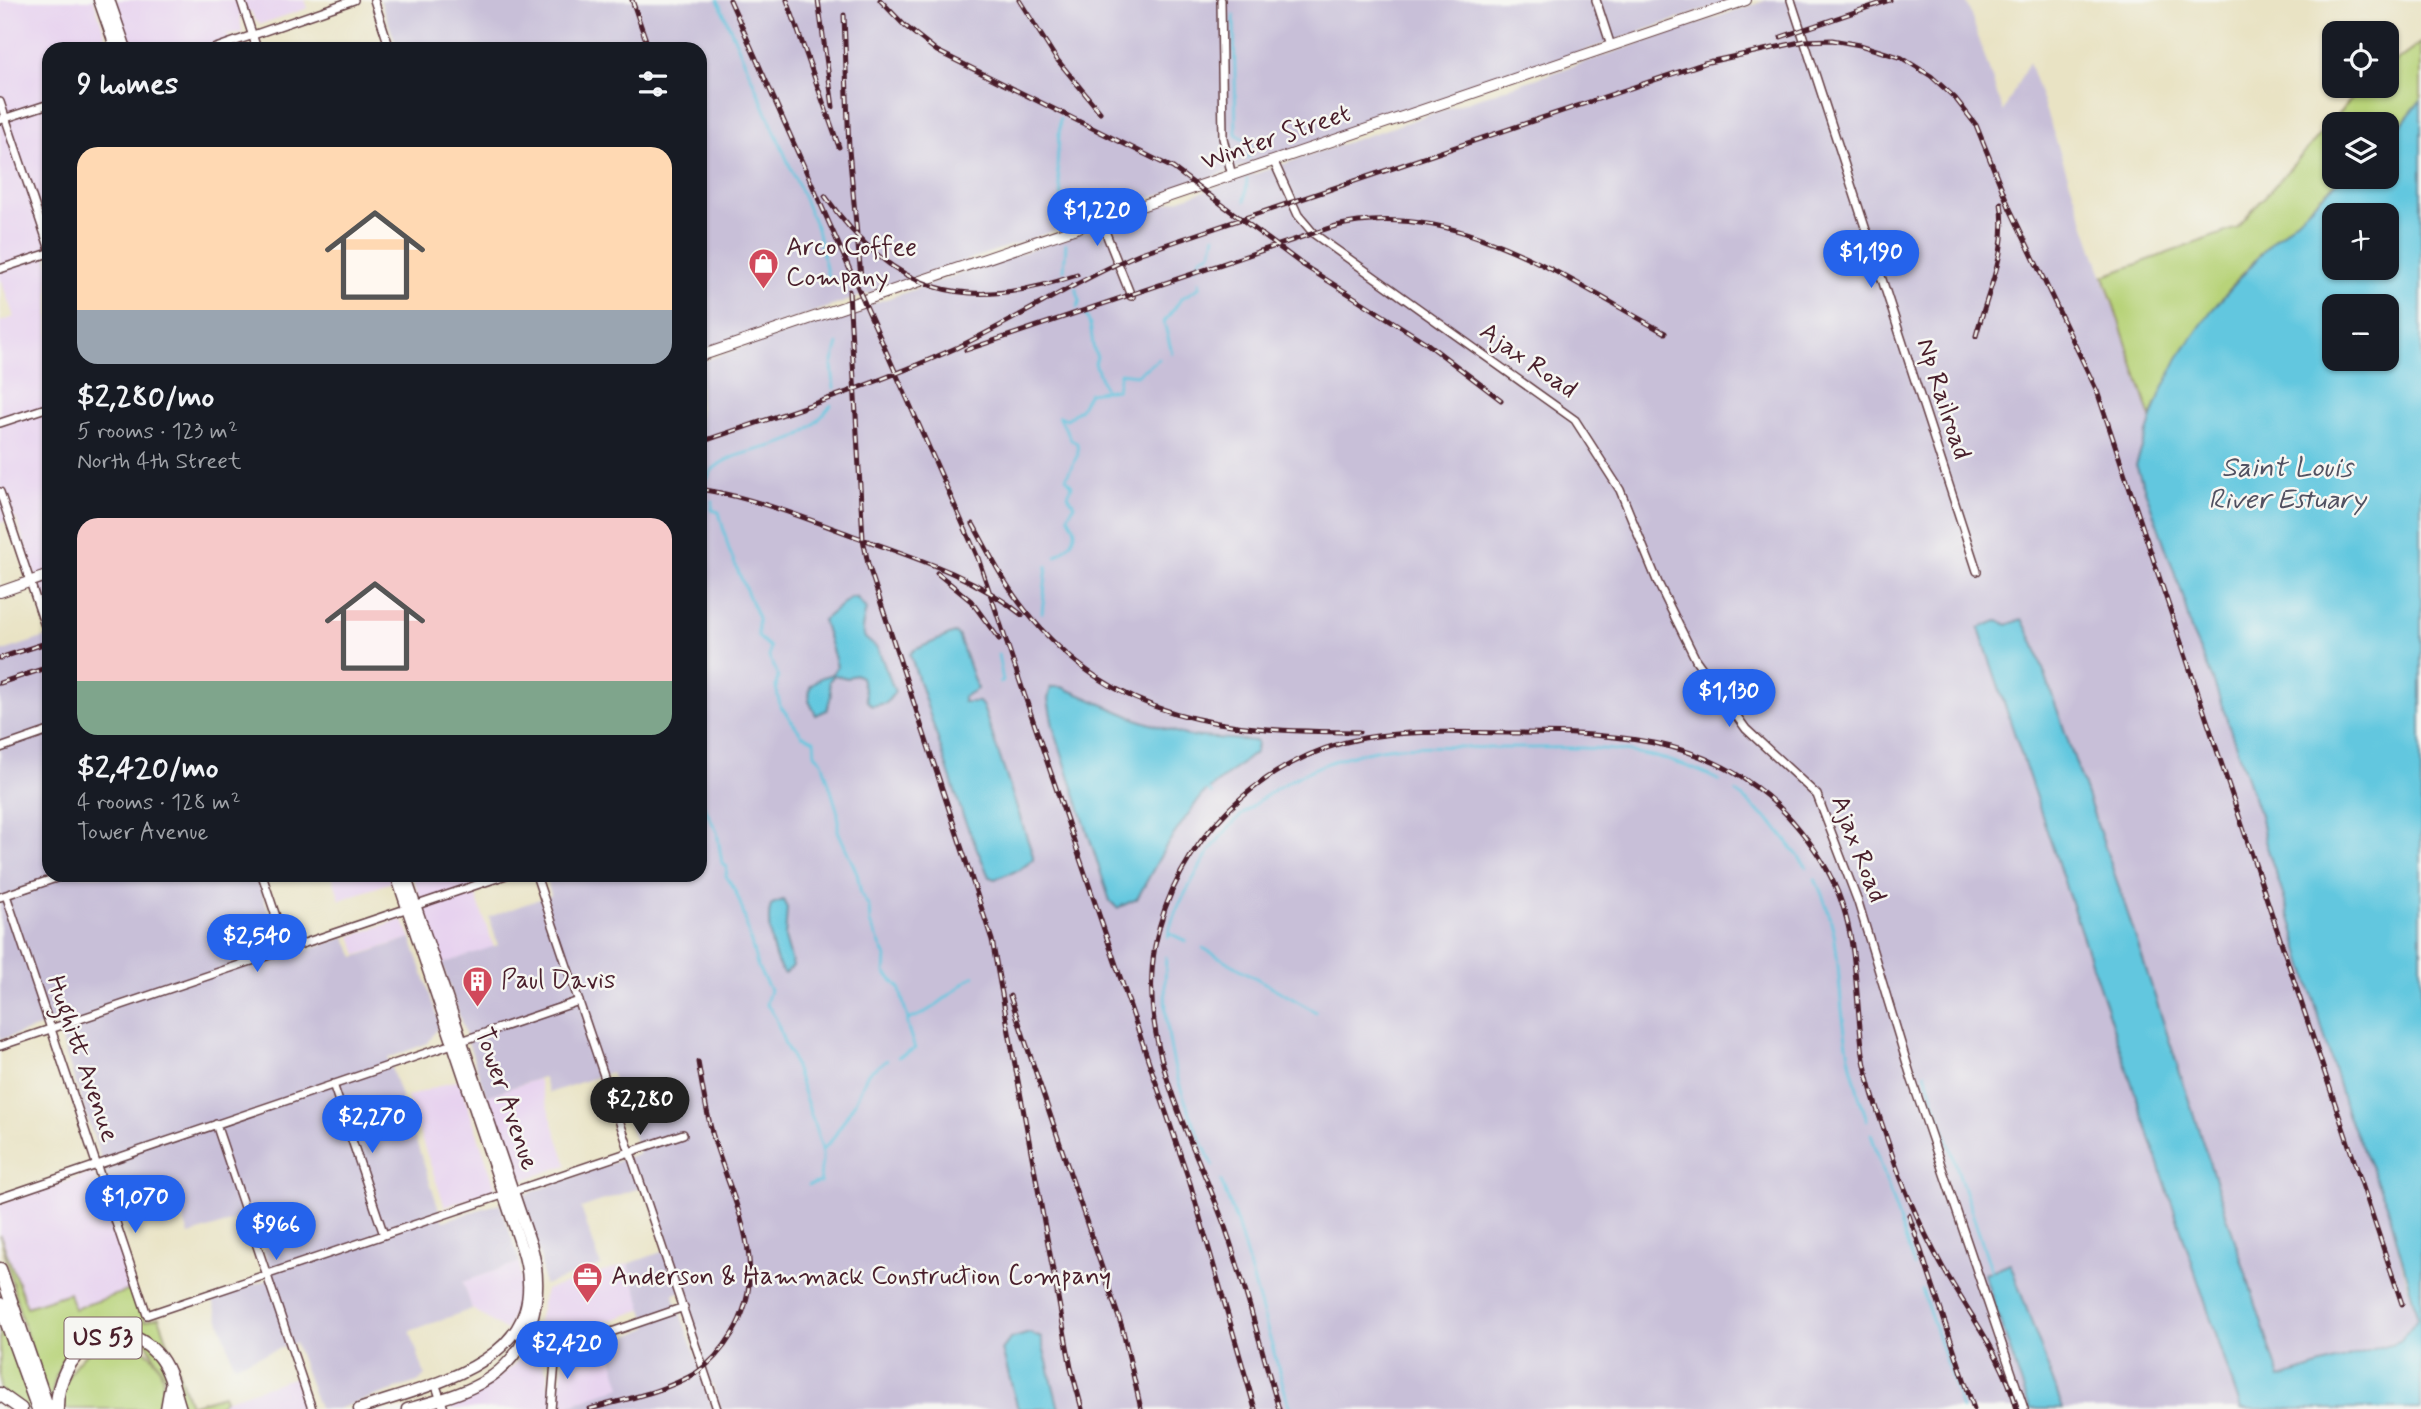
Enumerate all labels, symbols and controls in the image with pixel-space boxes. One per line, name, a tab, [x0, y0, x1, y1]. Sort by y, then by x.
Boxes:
map controls	[2322, 21, 2399, 371]
button: locate	[2322, 21, 2399, 98]
text: 9 homes	[77, 65, 178, 104]
icon: filters	[634, 65, 672, 103]
street label: Winter Street	[1197, 97, 1355, 179]
button: layers	[2322, 112, 2399, 189]
pin: $1,220	[1040, 188, 1154, 248]
icon: home	[312, 192, 438, 318]
text: $1,220	[1063, 196, 1131, 226]
button: +	[2322, 203, 2399, 280]
pin: $1,190	[1814, 230, 1928, 290]
place label: Arco Coffee Company	[786, 231, 917, 295]
text: $1,190	[1839, 238, 1903, 268]
shop icon: Arco Coffee Company	[746, 246, 780, 290]
button: −	[2322, 294, 2399, 371]
street label: Ajax Road	[1472, 315, 1584, 407]
street label: Np Railroad	[1907, 334, 1979, 464]
text: $2,280/mo	[77, 378, 214, 417]
text: 5 rooms · 123 m²	[77, 417, 238, 447]
text: North 4th Street	[77, 447, 241, 477]
water label: Saint Louis River Estuary	[2208, 450, 2367, 519]
icon: home	[312, 563, 438, 689]
pin: $1,130	[1672, 670, 1786, 729]
text: $1,130	[1699, 677, 1759, 707]
text: $2,420/mo	[77, 749, 218, 788]
text: 4 rooms · 128 m²	[77, 788, 241, 818]
street label: Ajax Road	[1822, 791, 1894, 907]
text: Tower Avenue	[77, 818, 208, 848]
pin: $2,540	[200, 914, 314, 974]
text: $2,540	[223, 922, 291, 952]
building icon: Paul Davis	[461, 964, 495, 1008]
place label: Paul Davis	[501, 964, 616, 998]
street label: Hughitt Avenue	[35, 971, 126, 1148]
street label: Tower Avenue	[466, 1023, 546, 1175]
pin: $2,280	[583, 1078, 697, 1137]
text: $2,280	[606, 1085, 674, 1115]
pin: $2,270	[315, 1096, 429, 1155]
text: $2,270	[338, 1103, 406, 1133]
pin: $1,070	[78, 1176, 192, 1235]
text: $1,070	[101, 1183, 169, 1213]
pin: $966	[235, 1202, 317, 1262]
text: $966	[252, 1210, 300, 1240]
office icon: Anderson & Hammack Construction Company	[571, 1260, 605, 1304]
place label: Anderson & Hammack Construction Company	[611, 1260, 1111, 1294]
road number: US 53	[64, 1318, 142, 1358]
pin: $2,420	[510, 1322, 624, 1381]
text: $2,420	[532, 1329, 602, 1359]

